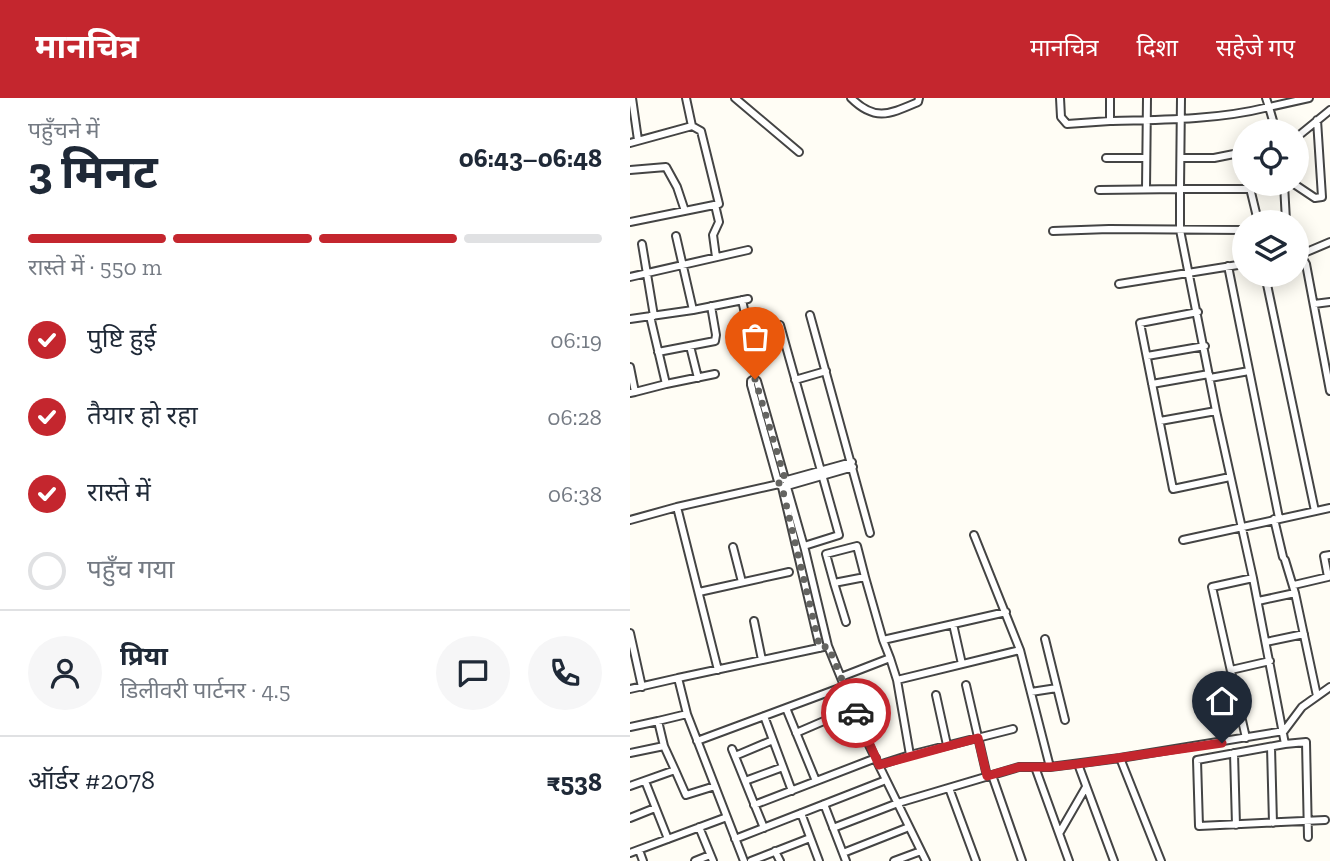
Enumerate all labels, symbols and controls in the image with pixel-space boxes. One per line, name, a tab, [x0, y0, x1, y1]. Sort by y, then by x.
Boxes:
text: मानचित्र	[35, 27, 139, 66]
text: मानचित्र	[1030, 33, 1098, 62]
text: दिशा	[1136, 33, 1178, 62]
text: सहेजे गए	[1216, 33, 1295, 62]
text: पहुँचने में	[28, 116, 100, 144]
map controls	[1232, 119, 1309, 287]
button: locate	[1232, 119, 1309, 196]
text: 06:43–06:48	[459, 142, 602, 174]
text: 3 मिनट	[28, 145, 158, 200]
button: layers	[1232, 210, 1309, 287]
text: रास्ते में · 550 m	[28, 253, 162, 281]
pin	[725, 307, 785, 379]
icon: bag	[736, 318, 774, 356]
icon: check	[28, 321, 66, 359]
text: पुष्टि हुई	[87, 322, 156, 354]
text: 06:19	[550, 326, 602, 354]
icon: check	[28, 398, 66, 436]
text: तैयार हो रहा	[87, 399, 198, 431]
text: 06:28	[547, 403, 602, 431]
icon: check	[28, 475, 66, 513]
text: रास्ते में	[87, 476, 151, 508]
text: 06:38	[548, 480, 602, 508]
text: पहुँच गया	[87, 553, 174, 585]
button: person	[28, 636, 102, 710]
button: chat	[436, 636, 510, 710]
button: phone	[528, 636, 602, 710]
text: प्रिया	[120, 640, 168, 672]
pin	[1192, 671, 1252, 743]
text: डिलीवरी पार्टनर · 4.5	[120, 676, 290, 704]
courier	[821, 678, 891, 748]
icon: home	[1203, 682, 1241, 720]
icon: car	[837, 694, 875, 732]
text: ऑर्डर #2078	[28, 764, 155, 796]
text: ₹538	[547, 766, 602, 798]

